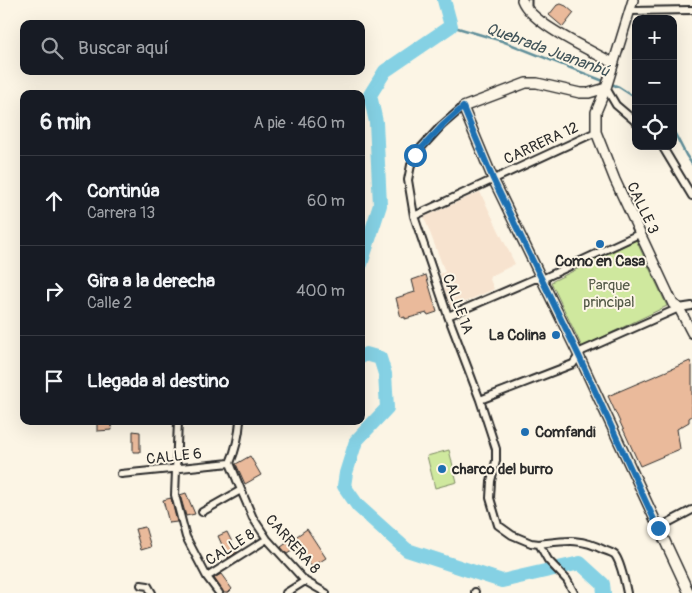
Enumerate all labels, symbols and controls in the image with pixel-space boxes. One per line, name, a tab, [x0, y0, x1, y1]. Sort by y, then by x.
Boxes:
map controls	[632, 15, 677, 150]
button: +	[632, 15, 677, 60]
water label: Quebrada Juananbú	[483, 18, 613, 82]
search box	[20, 20, 365, 75]
icon: search	[38, 34, 66, 62]
text: Buscar aquí	[78, 36, 169, 60]
button: −	[632, 60, 677, 105]
button: locate	[632, 105, 677, 150]
text: 6 min	[40, 109, 91, 136]
text: A pie · 460 m	[254, 113, 345, 133]
street label: CARRERA 12	[501, 118, 582, 169]
route start	[404, 144, 427, 167]
text: Continúa	[87, 179, 160, 203]
street label: CALLE 3	[622, 179, 663, 237]
icon: ahead	[40, 187, 68, 215]
text: 60 m	[307, 191, 345, 211]
text: Carrera 13	[87, 203, 155, 223]
marker: Como en Casa	[594, 238, 606, 250]
place label: Como en Casa	[555, 252, 645, 271]
text: Gira a la derecha	[87, 269, 215, 293]
street label: CALLE 1A	[438, 272, 477, 337]
park label: Parque principal	[583, 276, 635, 312]
icon: right	[40, 277, 68, 305]
text: 400 m	[296, 281, 345, 301]
text: Calle 2	[87, 293, 132, 313]
place label: La Colina	[488, 326, 546, 345]
marker: La Colina	[550, 329, 562, 341]
icon: arrive	[40, 367, 68, 395]
text: Llegada al destino	[87, 369, 229, 393]
place label: Comfandi	[535, 423, 596, 442]
marker: Comfandi	[519, 426, 531, 438]
street label: CALLE 6	[145, 444, 203, 469]
place label: charco del burro	[451, 460, 553, 479]
marker: charco del burro	[436, 463, 448, 475]
street label: CARRERA 8	[261, 511, 325, 578]
route end	[647, 517, 670, 540]
street label: CALLE 8	[202, 525, 259, 570]

